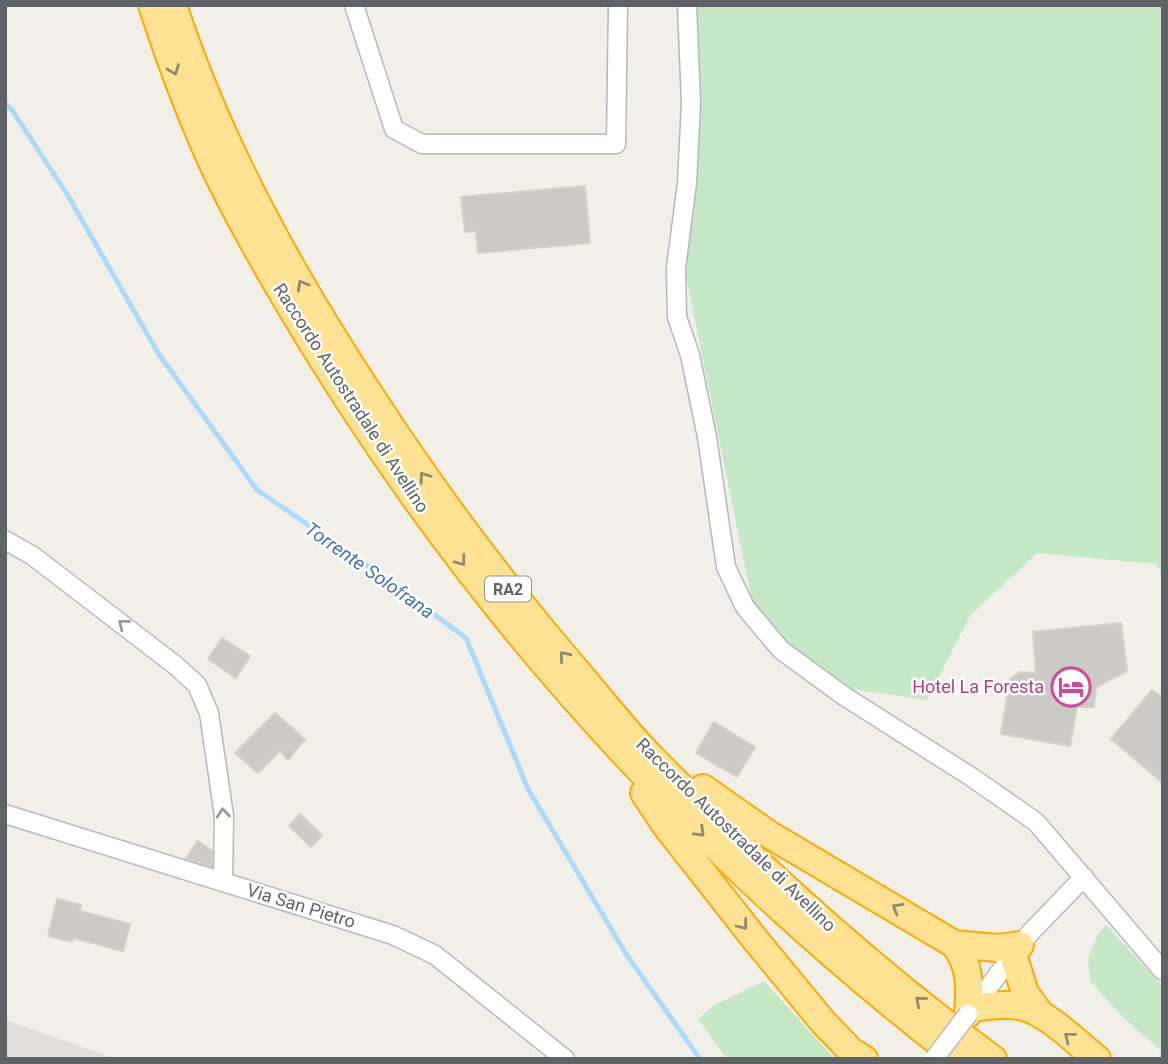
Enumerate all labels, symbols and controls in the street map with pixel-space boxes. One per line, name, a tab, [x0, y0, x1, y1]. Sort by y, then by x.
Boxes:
one-way arrow	[166, 63, 180, 75]
street label: Raccordo Autostradale di Avellino	[269, 279, 434, 516]
one-way arrow	[297, 280, 310, 292]
one-way arrow	[420, 472, 432, 485]
water label: Torrente Solofrana	[301, 517, 439, 624]
one-way arrow	[452, 553, 465, 566]
road number: RA2	[485, 576, 531, 602]
one-way arrow	[118, 620, 131, 633]
one-way arrow	[560, 651, 572, 664]
hotel icon: Hotel La Foresta	[1050, 666, 1092, 708]
place label: Hotel La Foresta	[912, 676, 1044, 697]
street label: Raccordo Autostradale di Avellino	[632, 734, 840, 936]
one-way arrow	[216, 807, 231, 818]
one-way arrow	[692, 824, 705, 837]
street label: Via San Pietro	[244, 879, 358, 932]
one-way arrow	[891, 904, 904, 917]
one-way arrow	[734, 917, 747, 929]
one-way arrow	[916, 997, 928, 1010]
one-way arrow	[1064, 1032, 1077, 1045]

